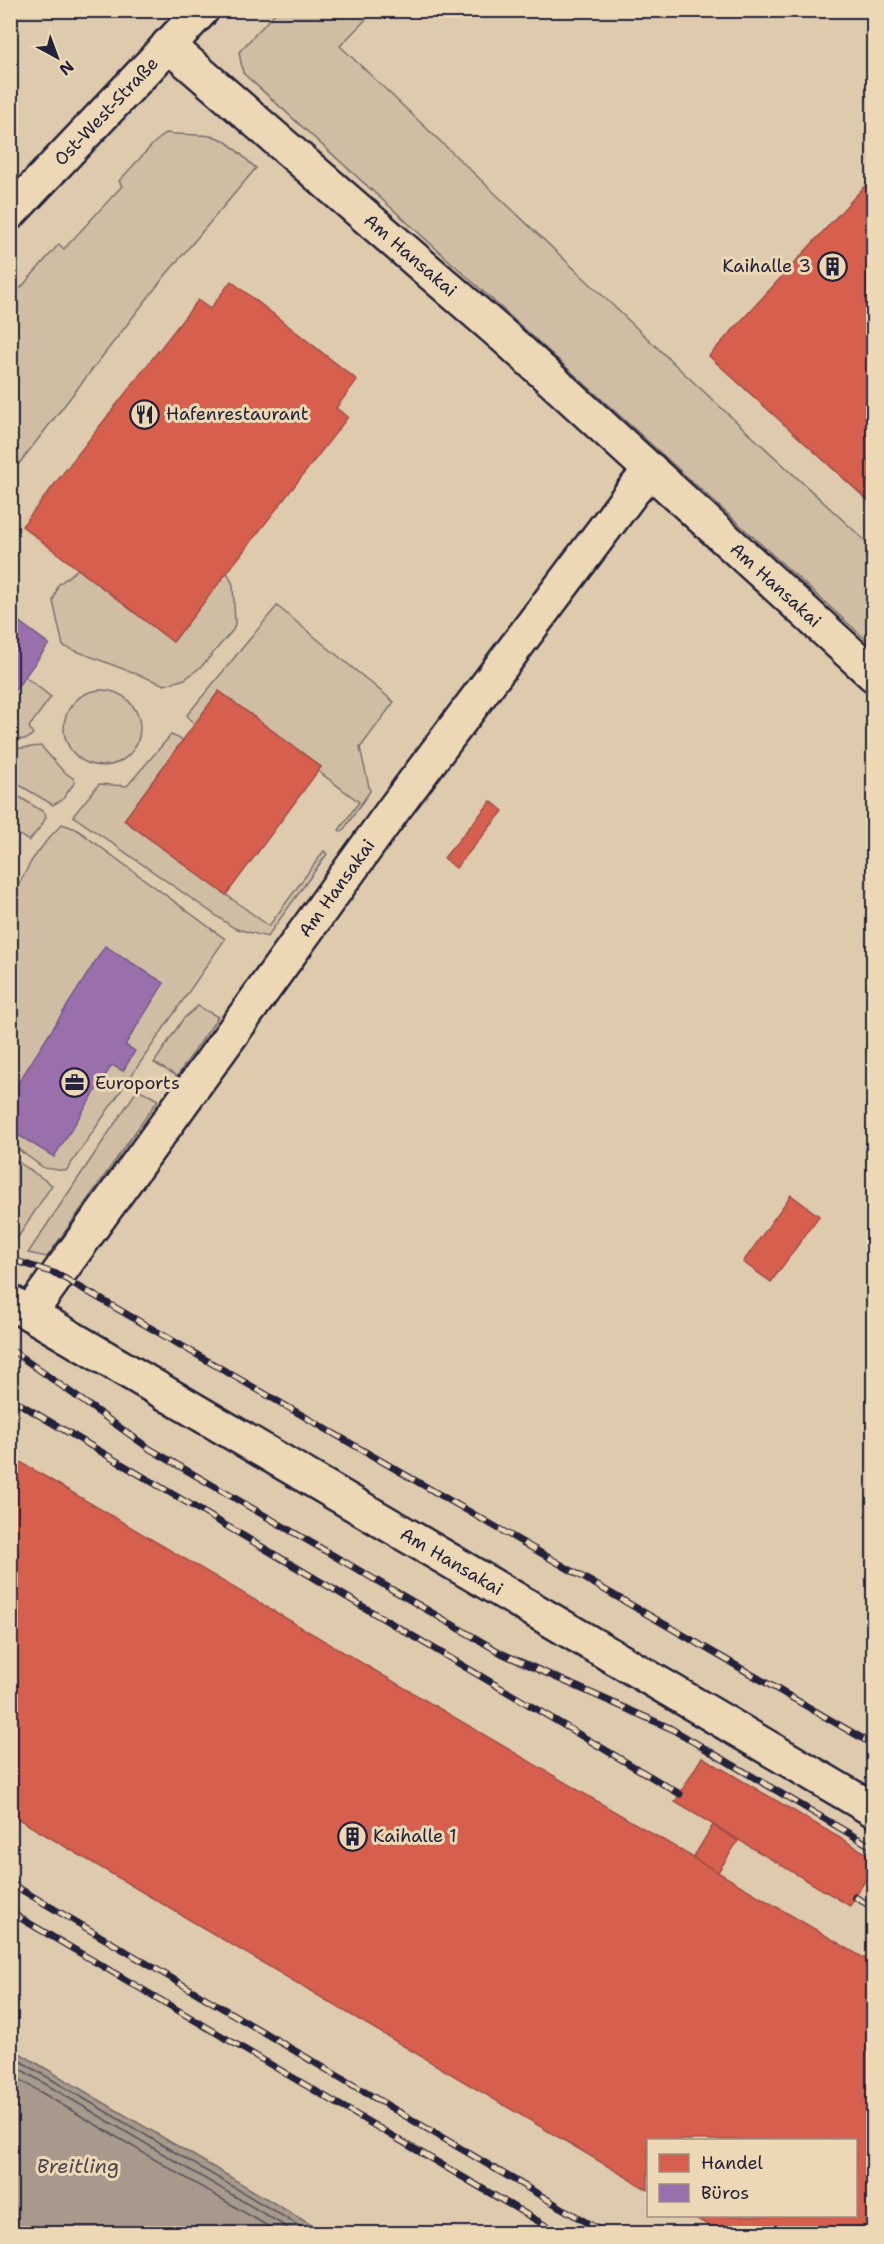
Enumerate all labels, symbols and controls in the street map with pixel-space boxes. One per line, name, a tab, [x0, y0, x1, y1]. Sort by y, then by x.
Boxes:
north arrow	[27, 27, 87, 87]
street label: Ost-West-Straße	[49, 52, 164, 171]
text: N	[55, 56, 78, 80]
street label: Am Hansakai	[359, 208, 462, 302]
building icon: Kaihalle 3	[816, 250, 848, 282]
place label: Kaihalle 3	[722, 254, 811, 278]
restaurant icon: Hafenrestaurant	[129, 398, 161, 430]
place label: Hafenrestaurant	[166, 402, 309, 426]
street label: Am Hansakai	[725, 537, 826, 633]
street label: Am Hansakai	[293, 834, 380, 942]
office icon: Euroports	[58, 1067, 90, 1099]
place label: Euroports	[95, 1071, 180, 1095]
street label: Am Hansakai	[396, 1522, 508, 1601]
building icon: Kaihalle 1	[336, 1820, 368, 1852]
place label: Kaihalle 1	[373, 1824, 457, 1848]
legend	[647, 2139, 857, 2217]
text: Handel	[701, 2151, 763, 2175]
water label: Breitling	[37, 2153, 119, 2179]
text: Büros	[701, 2181, 749, 2205]

